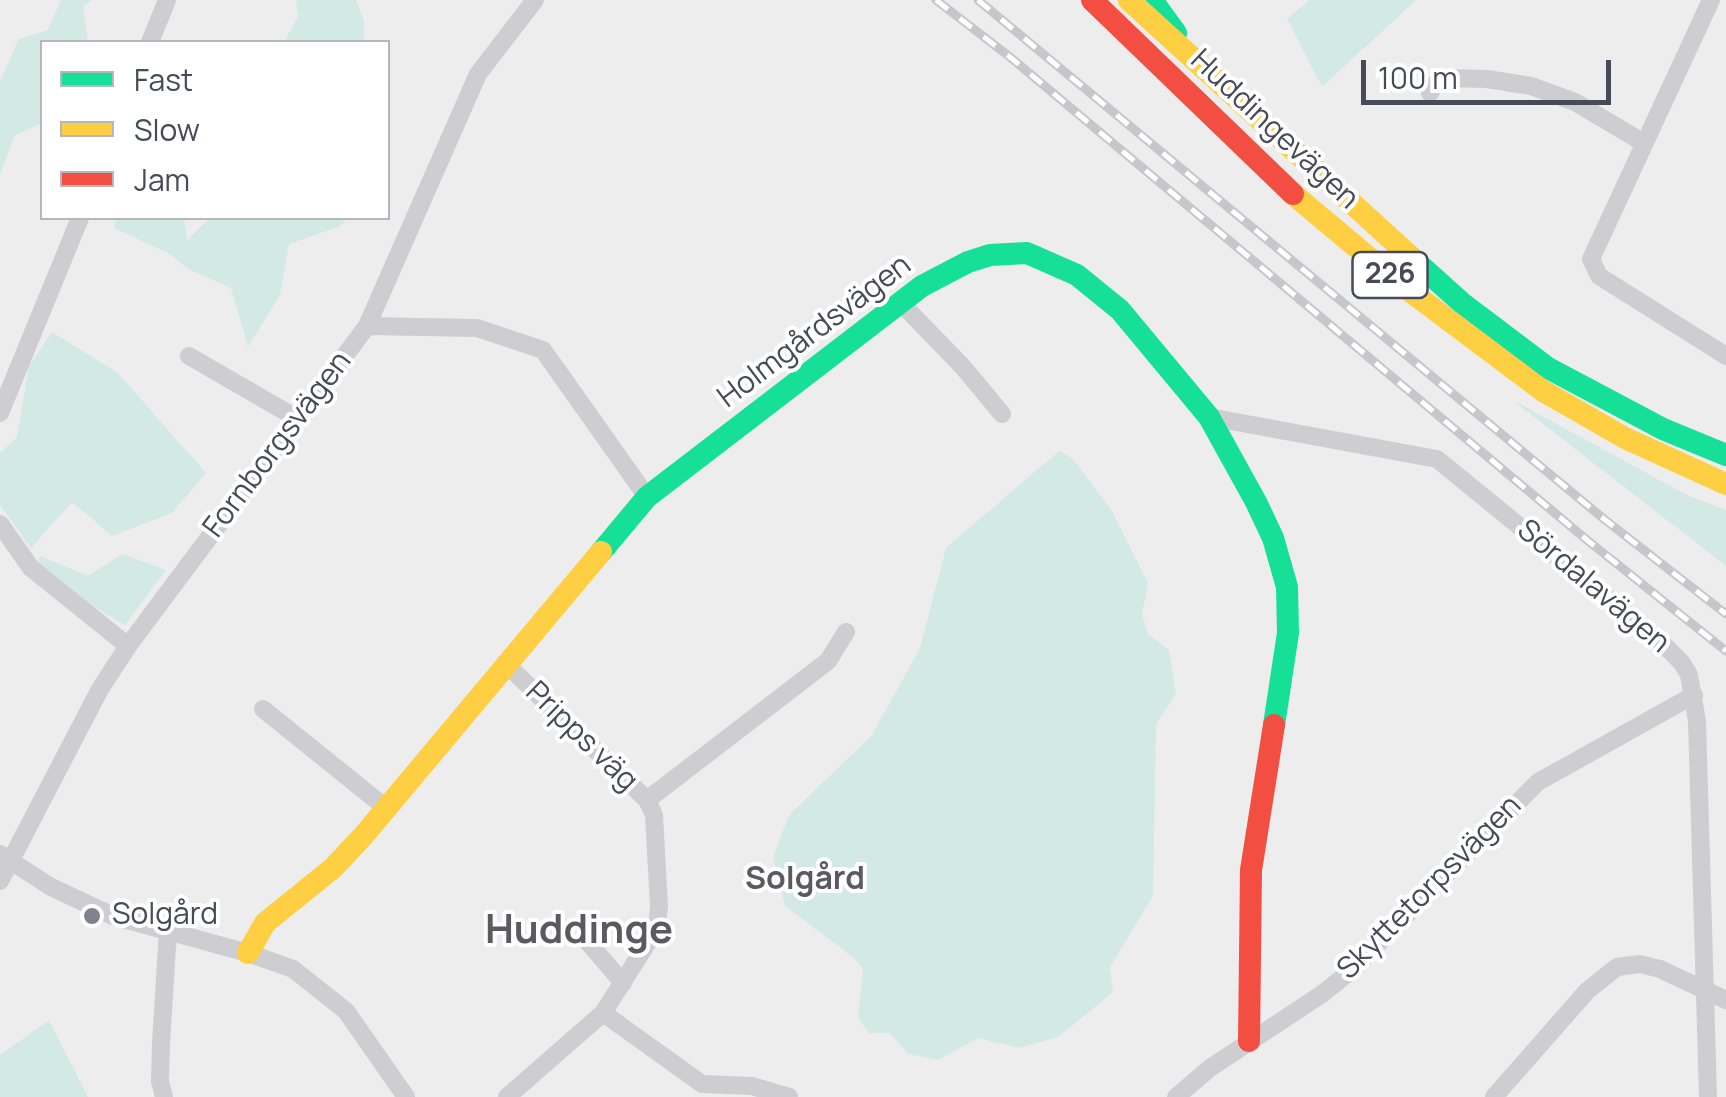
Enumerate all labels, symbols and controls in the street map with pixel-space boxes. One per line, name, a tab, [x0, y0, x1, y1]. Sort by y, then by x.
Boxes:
legend	[40, 40, 390, 220]
scale bar	[1366, 40, 1616, 102]
street label: Huddingevägen	[1182, 43, 1366, 217]
text: 100 m	[1378, 57, 1458, 98]
text: Fast	[134, 59, 193, 100]
text: Slow	[134, 109, 200, 150]
text: Jam	[134, 159, 190, 200]
street label: Holmgårdsvägen	[711, 248, 919, 416]
road number: 226	[1352, 252, 1428, 298]
street label: Fornborgsvägen	[196, 345, 360, 545]
street label: Sördalavägen	[1509, 513, 1677, 661]
street label: Pripps väg	[517, 675, 645, 799]
street label: Skyttetorpsvägen	[1331, 789, 1529, 987]
district label: Solgård	[745, 861, 865, 899]
place label: Solgård	[112, 898, 218, 934]
marker: Solgård	[81, 905, 103, 927]
district label: Huddinge	[485, 908, 673, 956]

